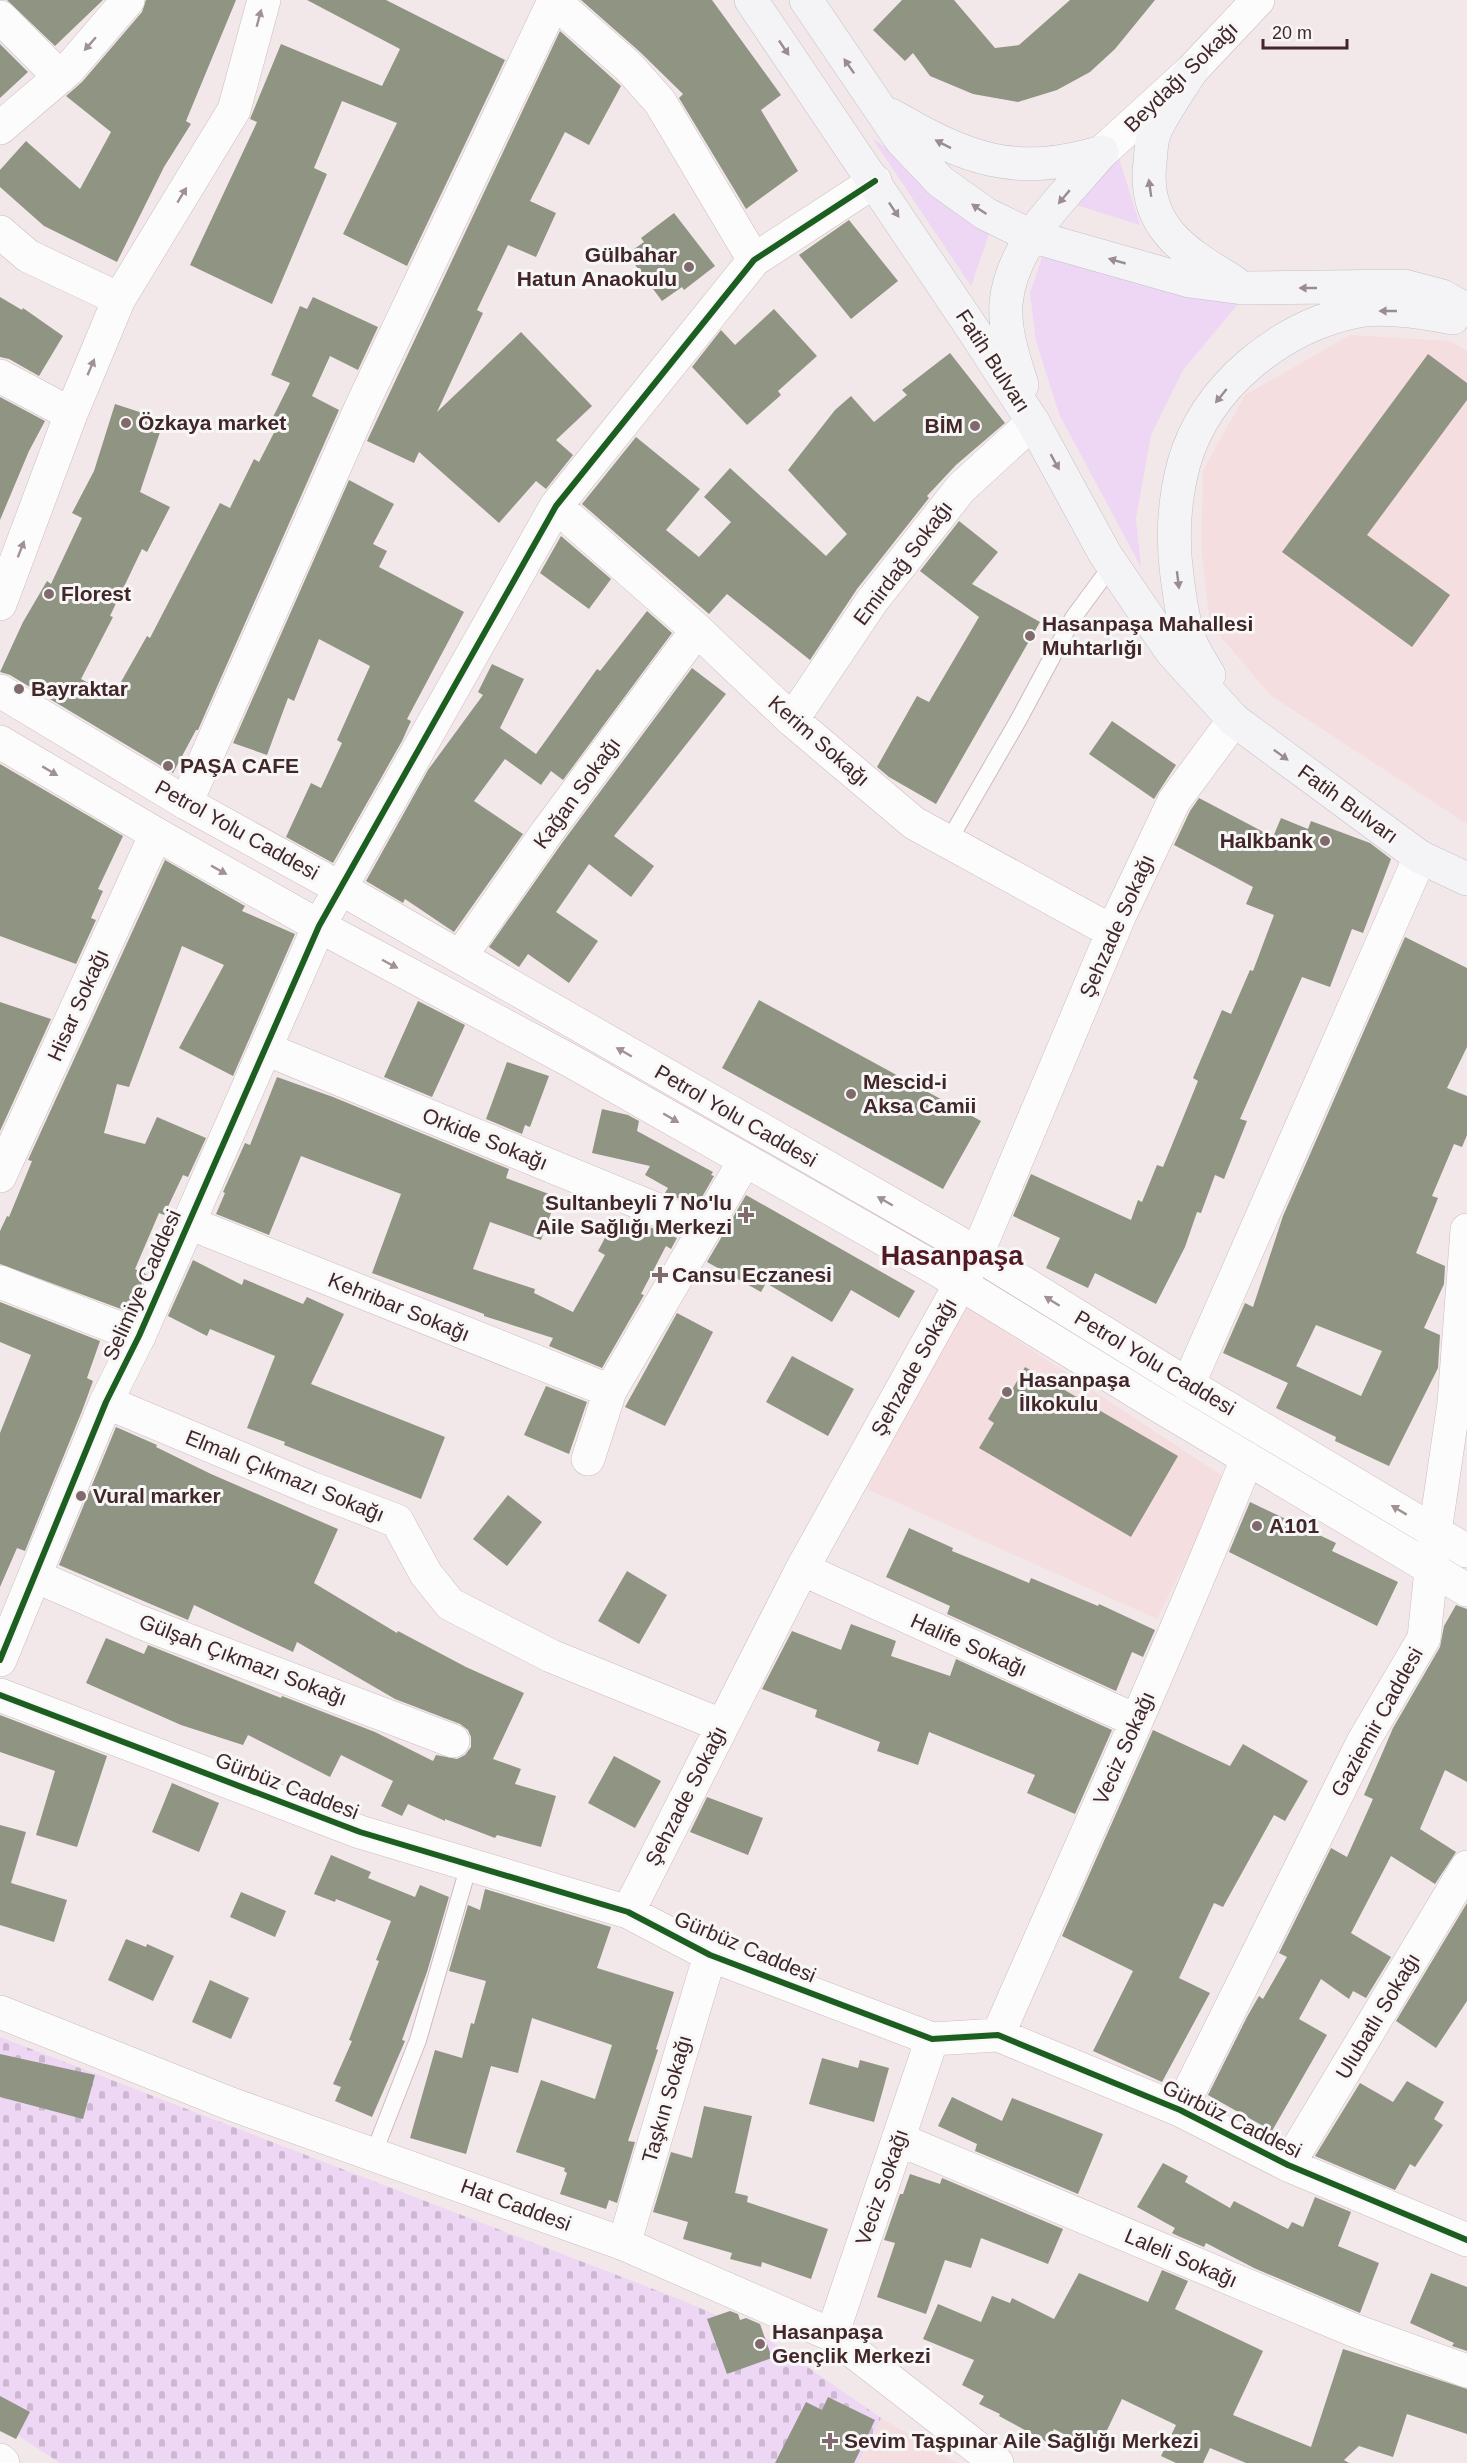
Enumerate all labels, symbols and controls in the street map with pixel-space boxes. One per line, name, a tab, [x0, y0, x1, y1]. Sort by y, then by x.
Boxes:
one-way arrow	[254, 9, 264, 27]
scale bar	[1263, 12, 1347, 50]
street label: Beydağı Sokağı	[1119, 17, 1242, 136]
text: 20 m	[1272, 23, 1312, 43]
one-way arrow	[84, 36, 97, 51]
one-way arrow	[778, 40, 790, 56]
one-way arrow	[844, 58, 855, 74]
one-way arrow	[935, 139, 952, 148]
one-way arrow	[1145, 179, 1154, 198]
one-way arrow	[177, 186, 187, 203]
one-way arrow	[1058, 189, 1071, 204]
one-way arrow	[888, 201, 899, 218]
one-way arrow	[971, 204, 987, 215]
place label: Gülbahar Hatun Anaokulu	[517, 243, 677, 290]
one-way arrow	[1108, 256, 1126, 265]
marker: Gülbahar Hatun Anaokulu	[682, 260, 696, 274]
one-way arrow	[1299, 283, 1318, 293]
street label: Fatih Bulvarı	[952, 305, 1035, 416]
one-way arrow	[1379, 306, 1398, 316]
one-way arrow	[87, 358, 96, 376]
one-way arrow	[1215, 388, 1227, 403]
place label: Özkaya market	[138, 411, 286, 434]
place label: BİM	[925, 414, 963, 437]
marker: Özkaya market	[119, 416, 133, 430]
marker: BİM	[968, 419, 982, 433]
one-way arrow	[1050, 454, 1060, 471]
street label: Emirdağ Sokağı	[848, 496, 957, 629]
one-way arrow	[16, 540, 26, 558]
one-way arrow	[1173, 570, 1182, 589]
place label: Florest	[61, 582, 131, 605]
marker: Florest	[42, 587, 56, 601]
place label: Hasanpaşa Mahallesi Muhtarlığı	[1042, 612, 1253, 659]
marker: Hasanpaşa Mahallesi Muhtarlığı	[1023, 629, 1037, 643]
place label: Bayraktar	[31, 677, 128, 700]
marker: Bayraktar	[12, 682, 26, 696]
street label: Kerim Sokağı	[764, 691, 874, 791]
street label: Kağan Sokağı	[529, 733, 625, 853]
one-way arrow	[1272, 749, 1288, 761]
place label: PAŞA CAFE	[180, 754, 299, 777]
marker: PAŞA CAFE	[161, 759, 175, 773]
street label: Fatih Bulvarı	[1294, 760, 1403, 848]
one-way arrow	[42, 766, 58, 777]
street label: Petrol Yolu Caddesi	[152, 775, 323, 884]
place label: Halkbank	[1220, 829, 1313, 852]
marker: Halkbank	[1318, 834, 1332, 848]
street label: Şehzade Sokağı	[1075, 851, 1158, 1001]
one-way arrow	[211, 864, 227, 875]
street label: Hisar Sokağı	[43, 945, 112, 1064]
one-way arrow	[381, 959, 398, 969]
one-way arrow	[616, 1047, 632, 1058]
street label: Petrol Yolu Caddesi	[651, 1060, 821, 1171]
place label: Mescid-i Aksa Camii	[863, 1070, 976, 1117]
marker: Mescid-i Aksa Camii	[844, 1087, 858, 1101]
street label: Orkide Sokağı	[419, 1103, 551, 1174]
one-way arrow	[663, 1112, 679, 1123]
place label: Sultanbeyli 7 No'lu Aile Sağlığı Merkezi	[536, 1191, 732, 1238]
one-way arrow	[877, 1195, 893, 1206]
street label: Selimiye Caddesi	[98, 1206, 185, 1364]
marker: Sultanbeyli 7 No'lu Aile Sağlığı Merkezi	[737, 1206, 755, 1224]
district label: Hasanpaşa	[881, 1241, 1024, 1271]
place label: Cansu Eczanesi	[672, 1263, 832, 1286]
street label: Kehribar Sokağı	[325, 1268, 473, 1345]
marker: Cansu Eczanesi	[653, 1268, 667, 1282]
street label: Şehzade Sokağı	[866, 1294, 961, 1440]
one-way arrow	[1044, 1295, 1060, 1306]
street label: Petrol Yolu Caddesi	[1071, 1306, 1240, 1420]
place label: Hasanpaşa İlkokulu	[1019, 1368, 1130, 1415]
marker: Hasanpaşa İlkokulu	[1000, 1385, 1014, 1399]
street label: Elmalı Çıkmazı Sokağı	[182, 1425, 388, 1526]
place label: Vural marker	[93, 1484, 221, 1507]
marker: Vural marker	[74, 1489, 88, 1503]
one-way arrow	[1391, 1505, 1407, 1516]
place label: A101	[1269, 1514, 1320, 1537]
marker: A101	[1250, 1519, 1264, 1533]
street label: Gülşah Çıkmazı Sokağı	[136, 1609, 350, 1710]
street label: Halife Sokağı	[907, 1609, 1031, 1680]
street label: Gaziemir Caddesi	[1326, 1643, 1427, 1800]
street label: Veciz Sokağı	[1088, 1688, 1159, 1808]
street label: Şehzade Sokağı	[640, 1722, 731, 1870]
street label: Gürbüz Caddesi	[212, 1748, 362, 1823]
street label: Gürbüz Caddesi	[671, 1906, 820, 1987]
street label: Ulubatlı Sokağı	[1331, 1949, 1424, 2083]
street label: Taşkın Sokağı	[637, 2032, 696, 2165]
street label: Gürbüz Caddesi	[1159, 2075, 1305, 2162]
street label: Veciz Sokağı	[851, 2126, 912, 2248]
street label: Hat Caddesi	[458, 2174, 574, 2235]
street label: Laleli Sokağı	[1121, 2223, 1241, 2292]
place label: Hasanpaşa Gençlik Merkezi	[772, 2320, 931, 2367]
marker: Hasanpaşa Gençlik Merkezi	[753, 2337, 767, 2351]
place label: Sevim Taşpınar Aile Sağlığı Merkezi	[844, 2429, 1199, 2452]
marker: Sevim Taşpınar Aile Sağlığı Merkezi	[821, 2432, 839, 2450]

